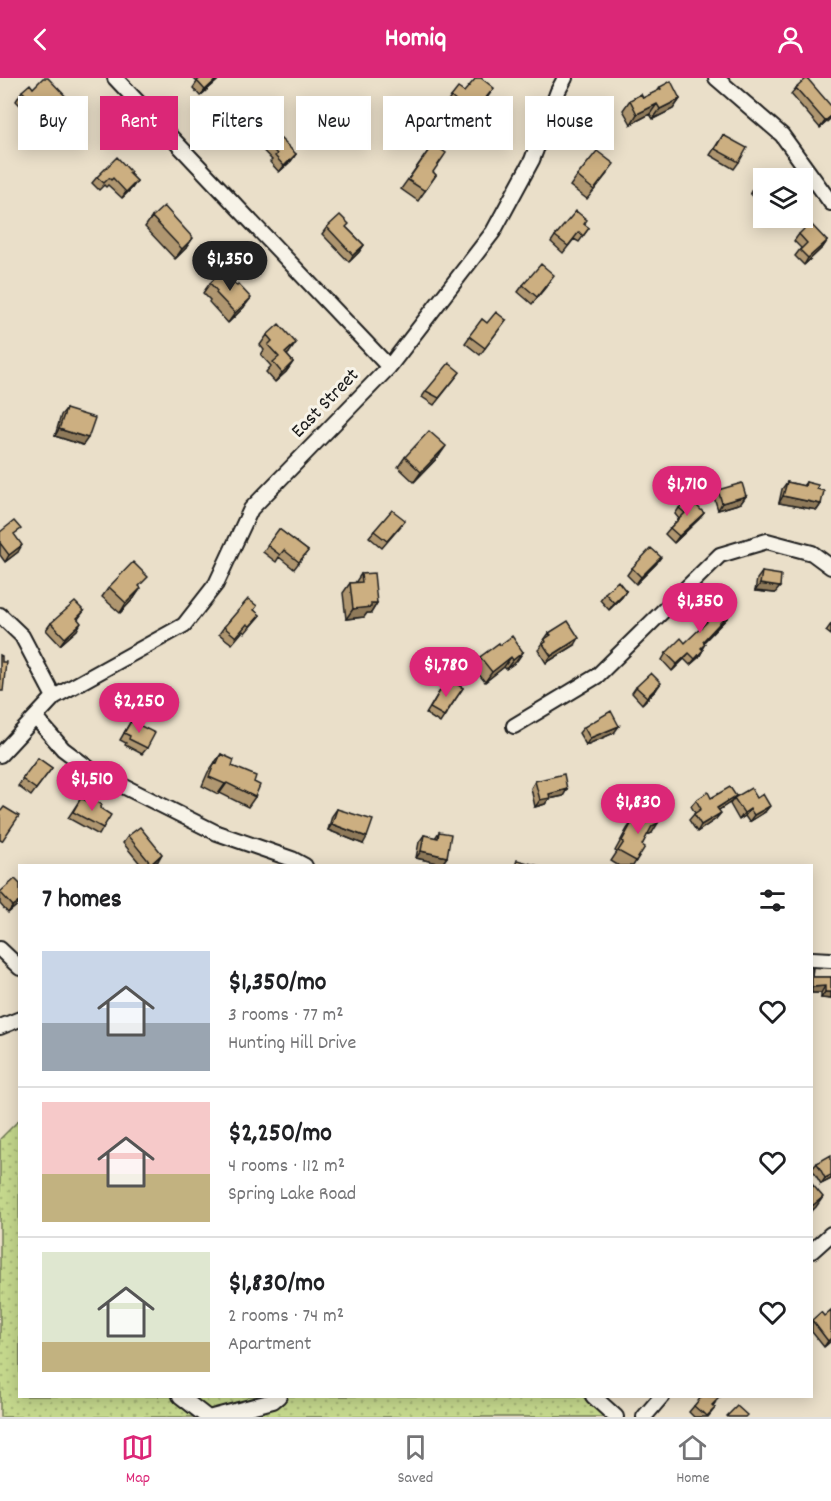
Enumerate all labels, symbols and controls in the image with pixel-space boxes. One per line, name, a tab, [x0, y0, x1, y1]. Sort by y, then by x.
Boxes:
text: Homiq	[385, 20, 446, 59]
icon: back	[24, 23, 57, 56]
icon: person	[774, 23, 807, 56]
chip: Buy	[18, 96, 88, 150]
chip: Rent	[100, 96, 178, 150]
chip: Filters	[190, 96, 284, 150]
chip: New	[296, 96, 371, 150]
chip: Apartment	[383, 96, 513, 150]
chip: House	[525, 96, 614, 150]
map controls	[753, 168, 813, 228]
button: layers	[753, 168, 813, 228]
pin: $1,350	[181, 241, 279, 292]
text: $1,350	[206, 246, 254, 274]
street label: East Street	[286, 363, 366, 445]
pin: $1,710	[638, 466, 736, 517]
text: $1,710	[666, 471, 708, 499]
pin: $1,350	[651, 583, 749, 634]
text: $1,350	[676, 588, 724, 616]
pin: $1,780	[397, 647, 495, 698]
text: $1,780	[424, 652, 468, 680]
pin: $2,250	[90, 683, 188, 734]
text: $2,250	[113, 688, 165, 716]
pin: $1,510	[43, 761, 141, 812]
text: $1,510	[71, 766, 113, 794]
pin: $1,830	[589, 784, 687, 835]
text: $1,830	[615, 789, 661, 817]
text: 7 homes	[42, 882, 122, 919]
icon: filters	[756, 884, 789, 917]
text: $1,350/mo	[228, 965, 326, 1002]
icon: home	[90, 975, 162, 1047]
icon: heart	[756, 995, 789, 1028]
text: 3 rooms · 77 m²	[228, 1002, 344, 1030]
text: Hunting Hill Drive	[228, 1030, 356, 1058]
text: $2,250/mo	[228, 1116, 332, 1153]
icon: home	[90, 1126, 162, 1198]
icon: heart	[756, 1146, 789, 1179]
text: 4 rooms · 112 m²	[228, 1153, 345, 1181]
text: Spring Lake Road	[228, 1181, 356, 1209]
text: $1,830/mo	[228, 1266, 325, 1303]
icon: home	[90, 1276, 162, 1348]
icon: heart	[756, 1296, 789, 1329]
text: 2 rooms · 74 m²	[228, 1303, 344, 1331]
text: Apartment	[228, 1331, 311, 1359]
tab: Map	[121, 1431, 154, 1490]
tab: Saved	[397, 1431, 433, 1490]
tab: Home	[676, 1431, 710, 1490]

